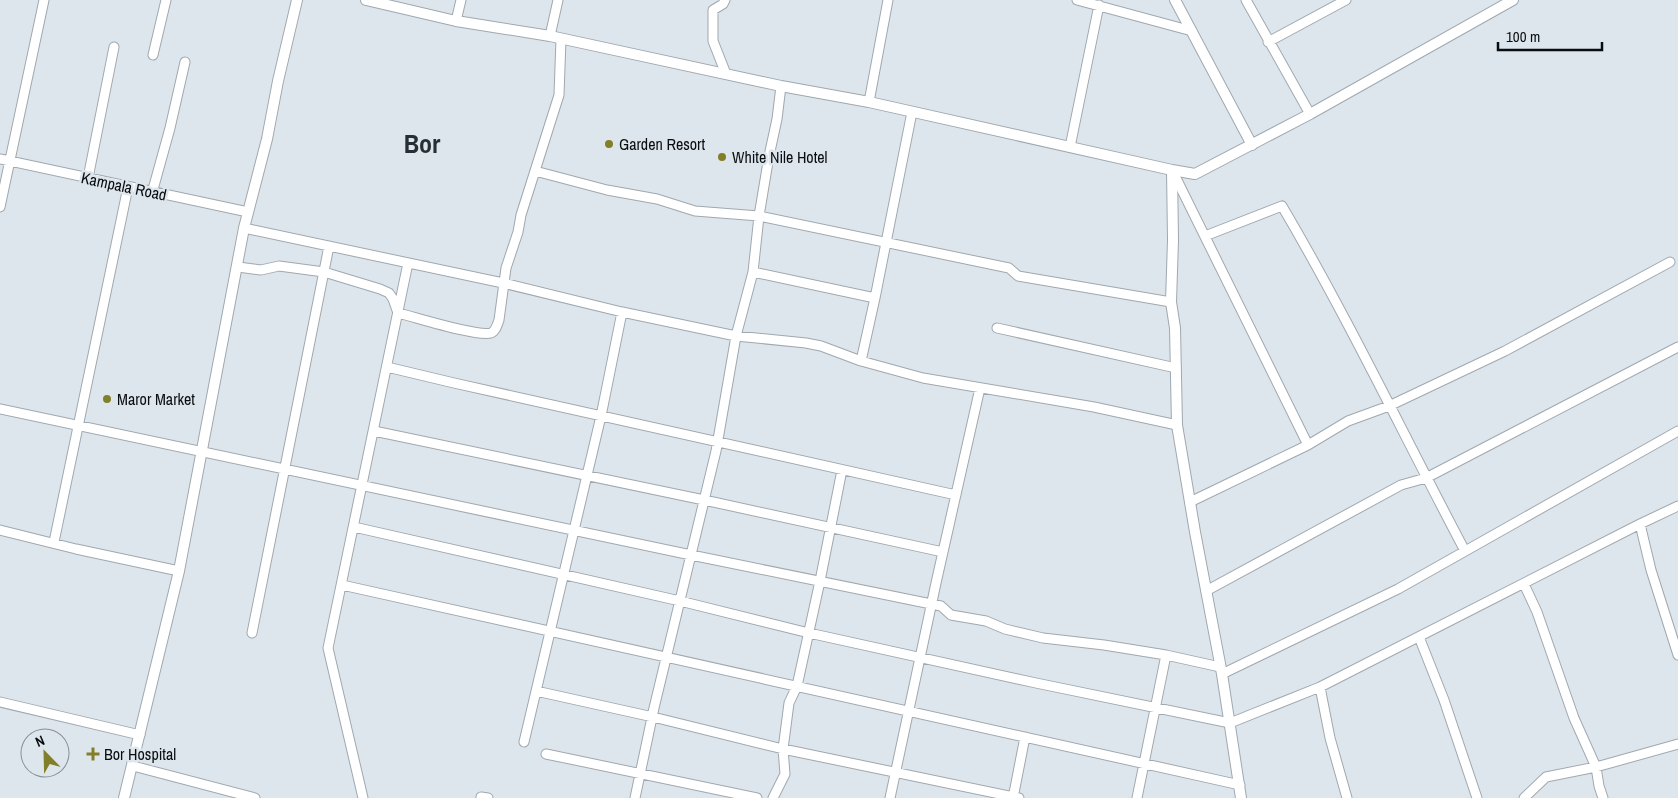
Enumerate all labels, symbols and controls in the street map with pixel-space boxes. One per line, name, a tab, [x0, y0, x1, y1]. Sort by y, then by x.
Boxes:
scale bar	[1498, 20, 1602, 52]
text: 100 m	[1506, 26, 1540, 47]
district label: Bor	[404, 126, 441, 161]
place label: Garden Resort	[619, 133, 705, 155]
marker: Garden Resort	[603, 138, 615, 150]
place label: White Nile Hotel	[732, 146, 828, 168]
marker: White Nile Hotel	[716, 151, 728, 163]
street label: Kampala Road	[79, 166, 169, 206]
place label: Maror Market	[117, 388, 195, 410]
marker: Maror Market	[101, 393, 113, 405]
north arrow	[20, 728, 70, 778]
text: N	[33, 731, 47, 751]
place label: Bor Hospital	[104, 743, 176, 765]
marker: Bor Hospital	[86, 747, 100, 761]

